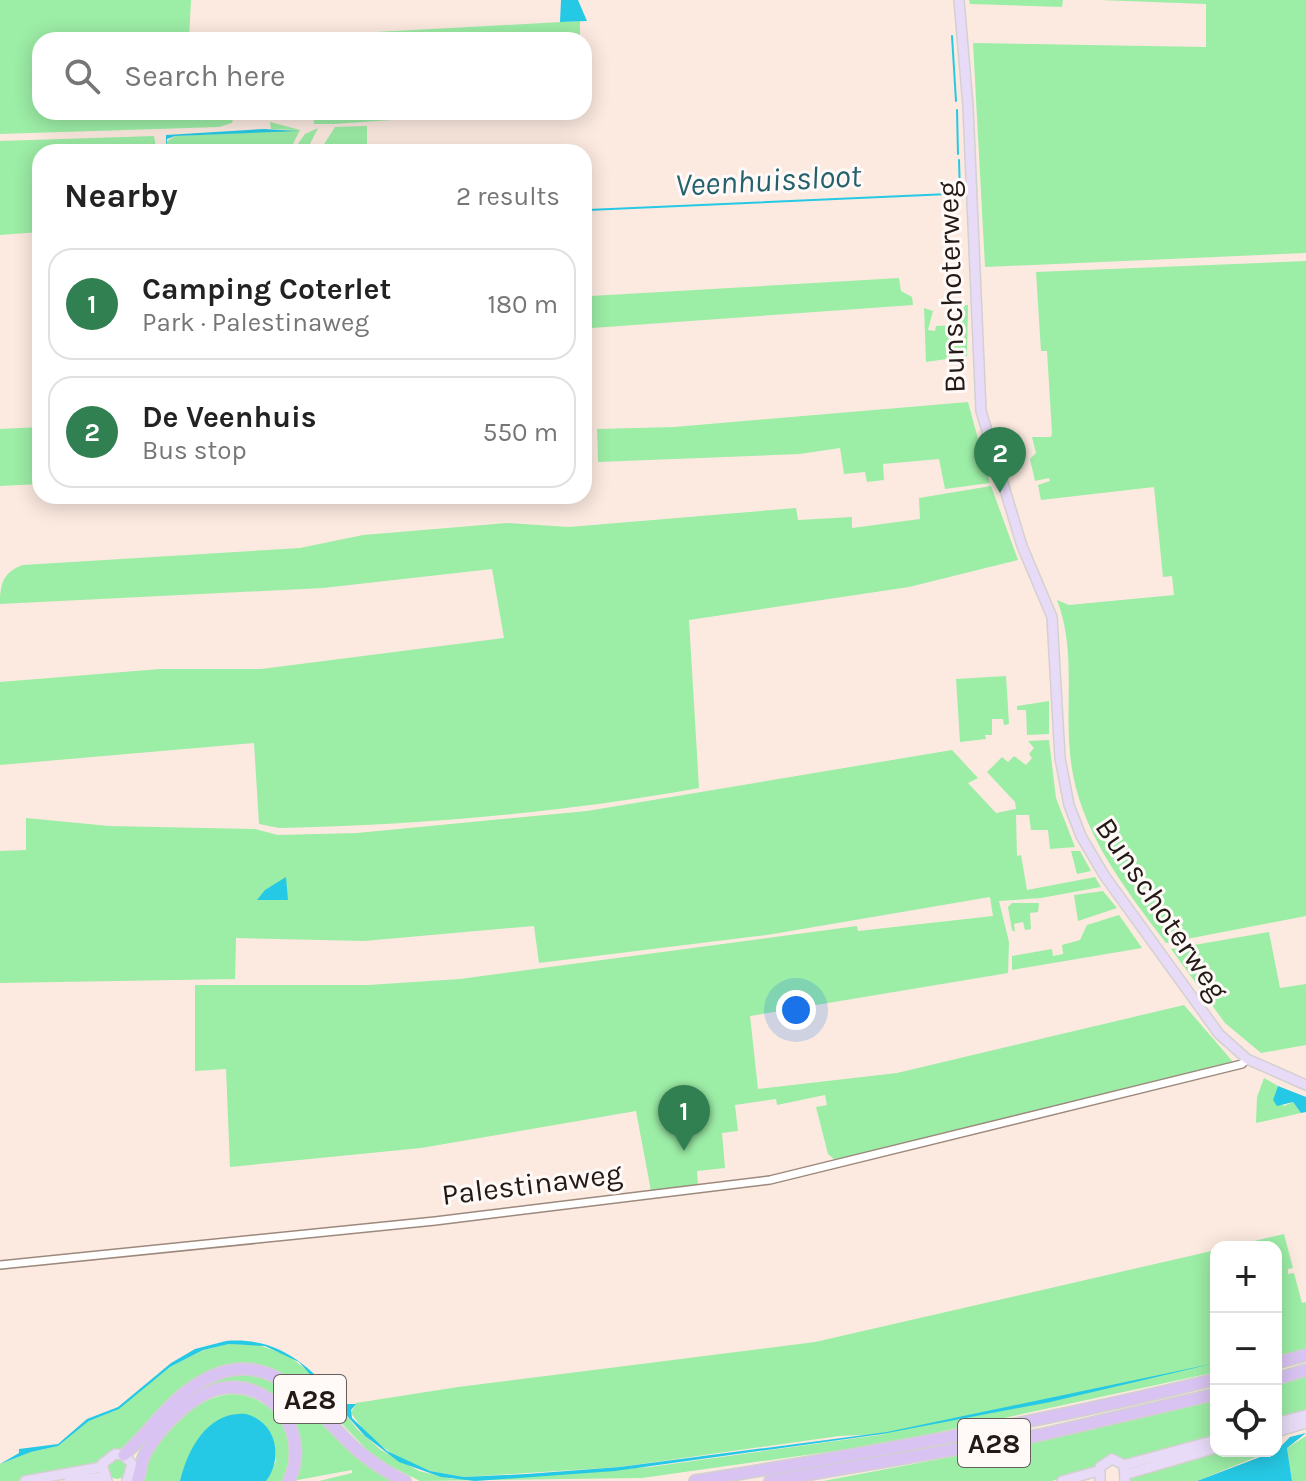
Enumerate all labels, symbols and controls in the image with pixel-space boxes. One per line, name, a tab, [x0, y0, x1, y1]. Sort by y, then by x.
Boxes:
search box	[32, 32, 592, 120]
icon: search	[60, 54, 104, 98]
text: Search here	[124, 58, 285, 94]
water label: Veenhuissloot	[674, 157, 863, 204]
text: Nearby	[64, 176, 178, 216]
street label: Bunschoterweg	[929, 180, 973, 394]
text: 2 results	[456, 181, 560, 212]
text: Camping Coterlet	[142, 271, 391, 307]
text: 1	[87, 289, 97, 320]
text: 180 m	[488, 289, 558, 320]
text: Park · Palestinaweg	[142, 307, 369, 338]
text: De Veenhuis	[142, 399, 317, 435]
text: 2	[84, 417, 100, 448]
text: 550 m	[483, 417, 558, 448]
pin: 2	[974, 427, 1026, 493]
text: Bus stop	[142, 435, 247, 466]
street label: Bunschoterweg	[1088, 811, 1236, 1007]
your location	[776, 990, 816, 1030]
pin: 1	[658, 1085, 710, 1151]
street label: Palestinaweg	[440, 1155, 624, 1213]
map controls	[1210, 1241, 1282, 1457]
button: +	[1210, 1241, 1282, 1313]
button: −	[1210, 1313, 1282, 1385]
road number: A28	[274, 1375, 346, 1423]
button: locate	[1210, 1385, 1282, 1457]
road number: A28	[958, 1419, 1030, 1467]

